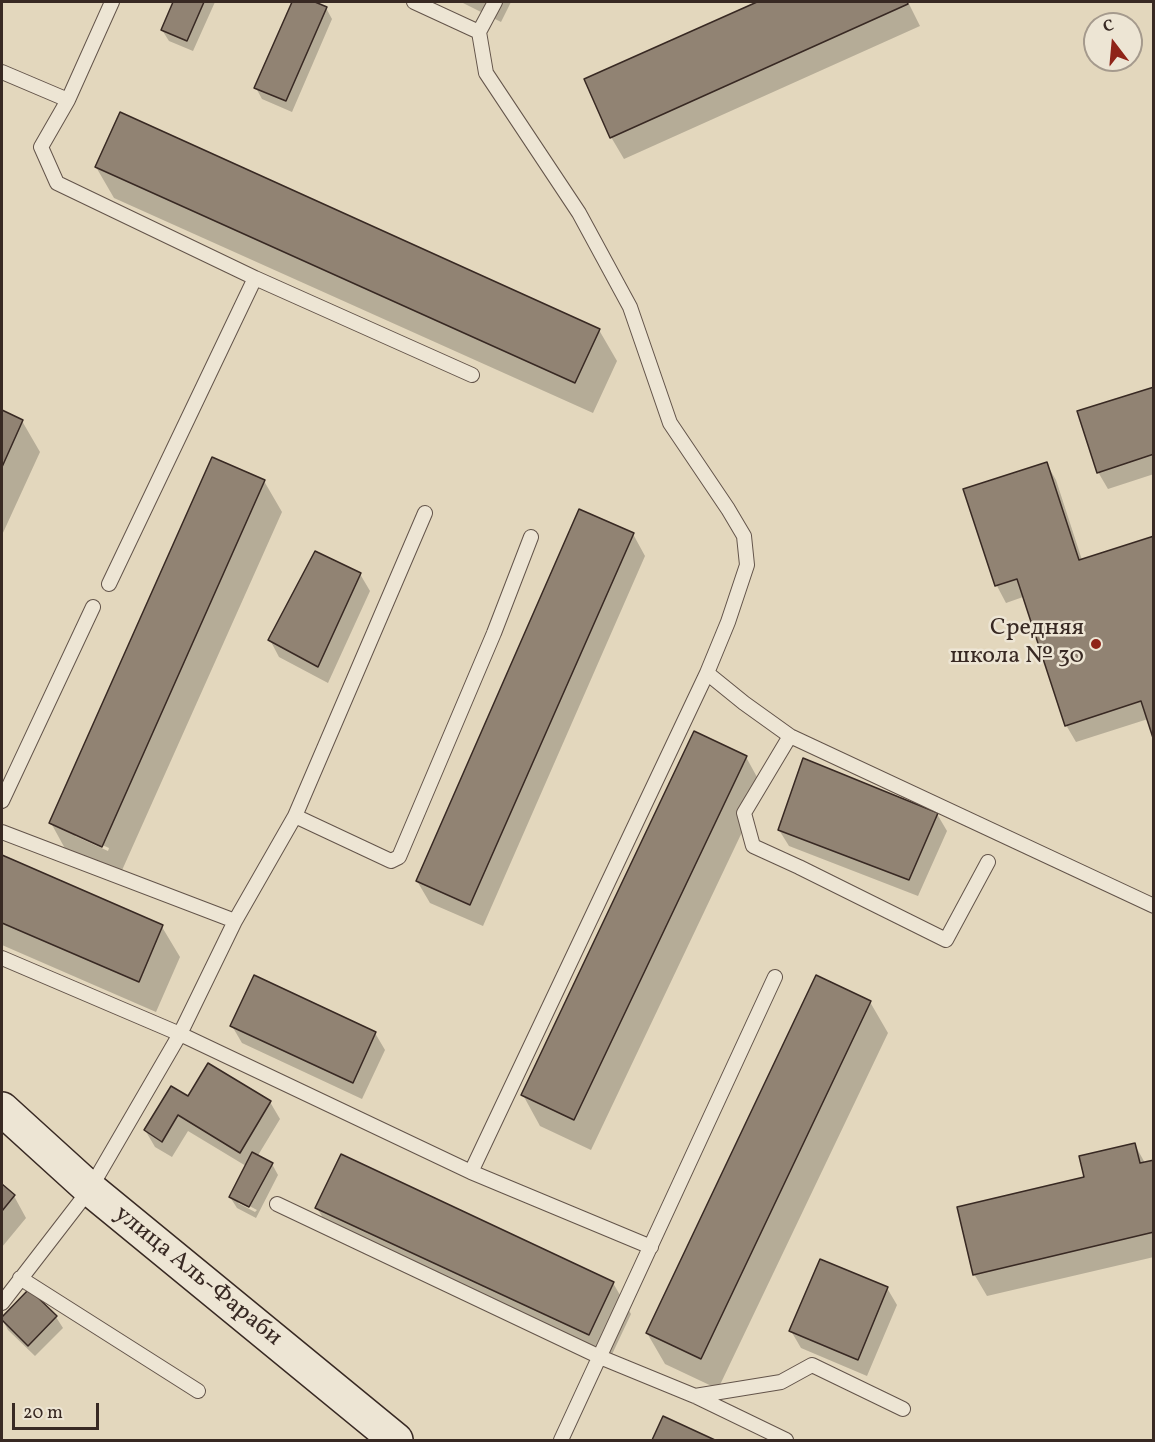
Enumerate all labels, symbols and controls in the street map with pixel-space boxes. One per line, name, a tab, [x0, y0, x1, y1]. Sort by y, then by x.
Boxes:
north arrow	[1083, 12, 1143, 72]
text: С	[1101, 15, 1117, 39]
place label: Средняя школа № 30	[950, 616, 1084, 672]
marker: Средняя школа № 30	[1089, 637, 1103, 651]
street label: улица Аль-Фараби	[107, 1201, 287, 1353]
scale bar	[15, 1391, 102, 1429]
text: 20 m	[23, 1401, 63, 1426]

